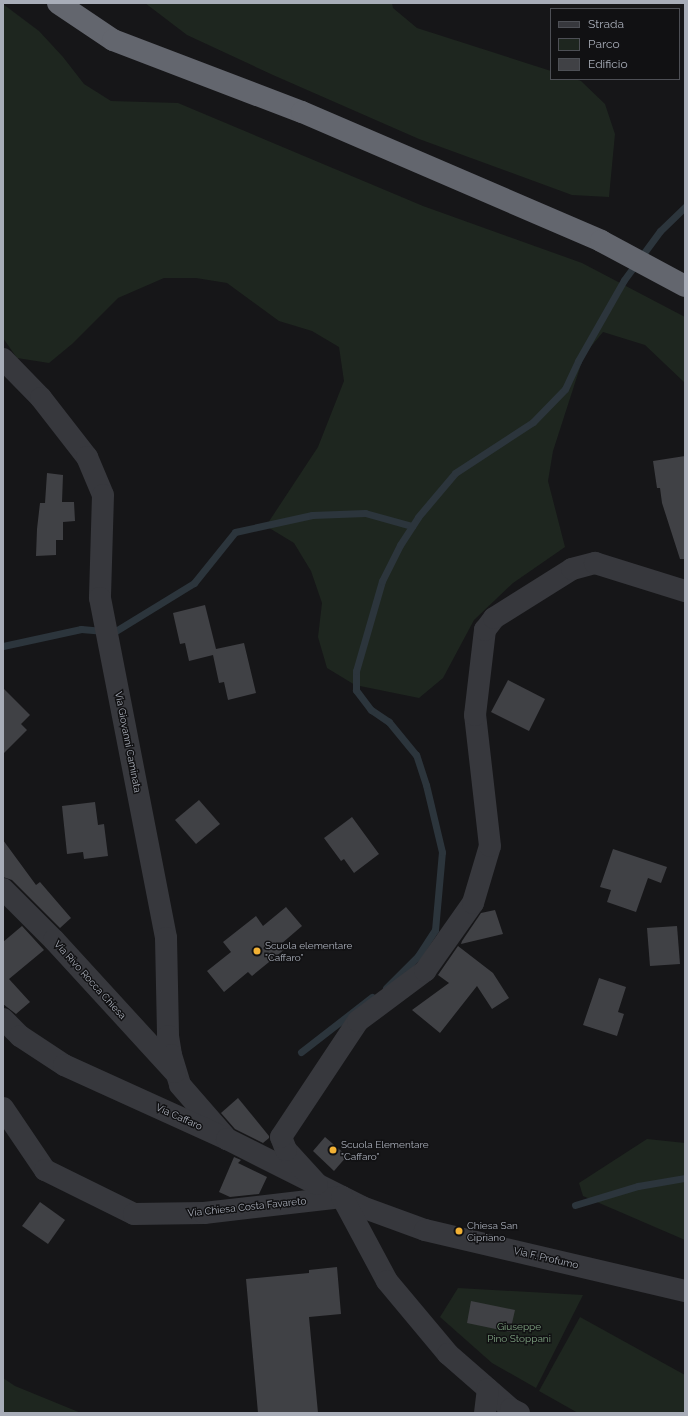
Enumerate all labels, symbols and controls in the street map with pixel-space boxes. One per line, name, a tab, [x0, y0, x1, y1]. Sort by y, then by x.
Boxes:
legend	[550, 8, 680, 80]
text: Strada	[588, 17, 624, 31]
text: Parco	[588, 37, 620, 51]
text: Edificio	[588, 57, 628, 71]
street label: Via Giovanni Caminata	[112, 690, 144, 794]
street label: Via Rivo Rocca Chiesa	[52, 938, 128, 1022]
place label: Scuola elementare "Caffaro"	[265, 939, 352, 962]
marker: Scuola elementare "Caffaro"	[252, 946, 262, 956]
street label: Via Caffaro	[154, 1101, 204, 1133]
place label: Scuola Elementare "Caffaro"	[341, 1138, 429, 1162]
marker: Scuola Elementare "Caffaro"	[328, 1145, 338, 1155]
street label: Via Chiesa Costa Favareto	[187, 1195, 307, 1219]
place label: Chiesa San Cipriano	[467, 1219, 518, 1242]
marker: Chiesa San Cipriano	[454, 1226, 464, 1236]
street label: Via F. Profumo	[512, 1245, 580, 1271]
park label: Giuseppe Pino Stoppani	[487, 1320, 551, 1344]

